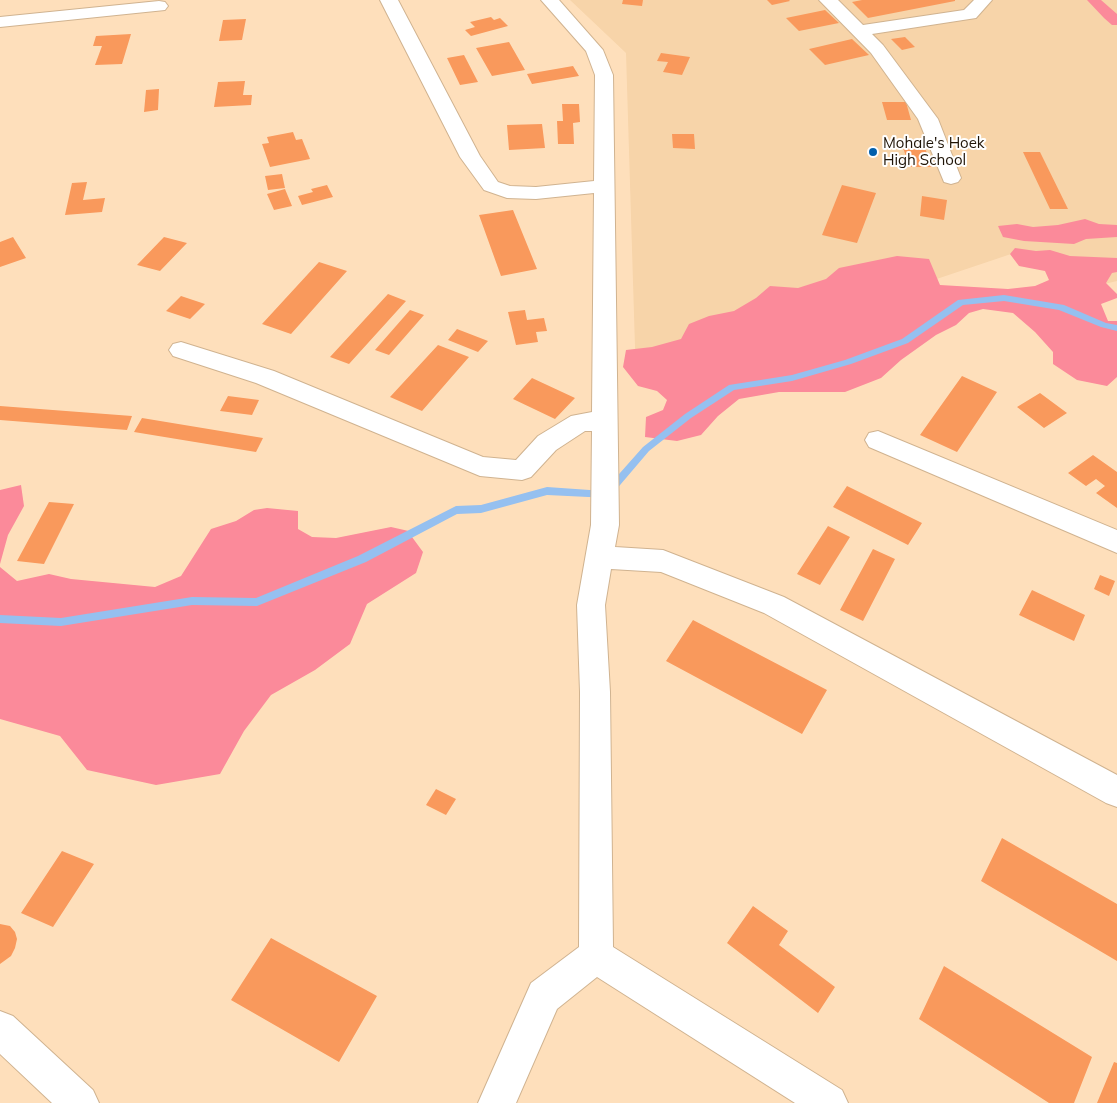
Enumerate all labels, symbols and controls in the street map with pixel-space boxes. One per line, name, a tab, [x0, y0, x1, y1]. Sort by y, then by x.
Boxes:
place label: Mohale's Hoek High School	[883, 134, 985, 169]
marker: Mohale's Hoek High School	[867, 146, 879, 158]

